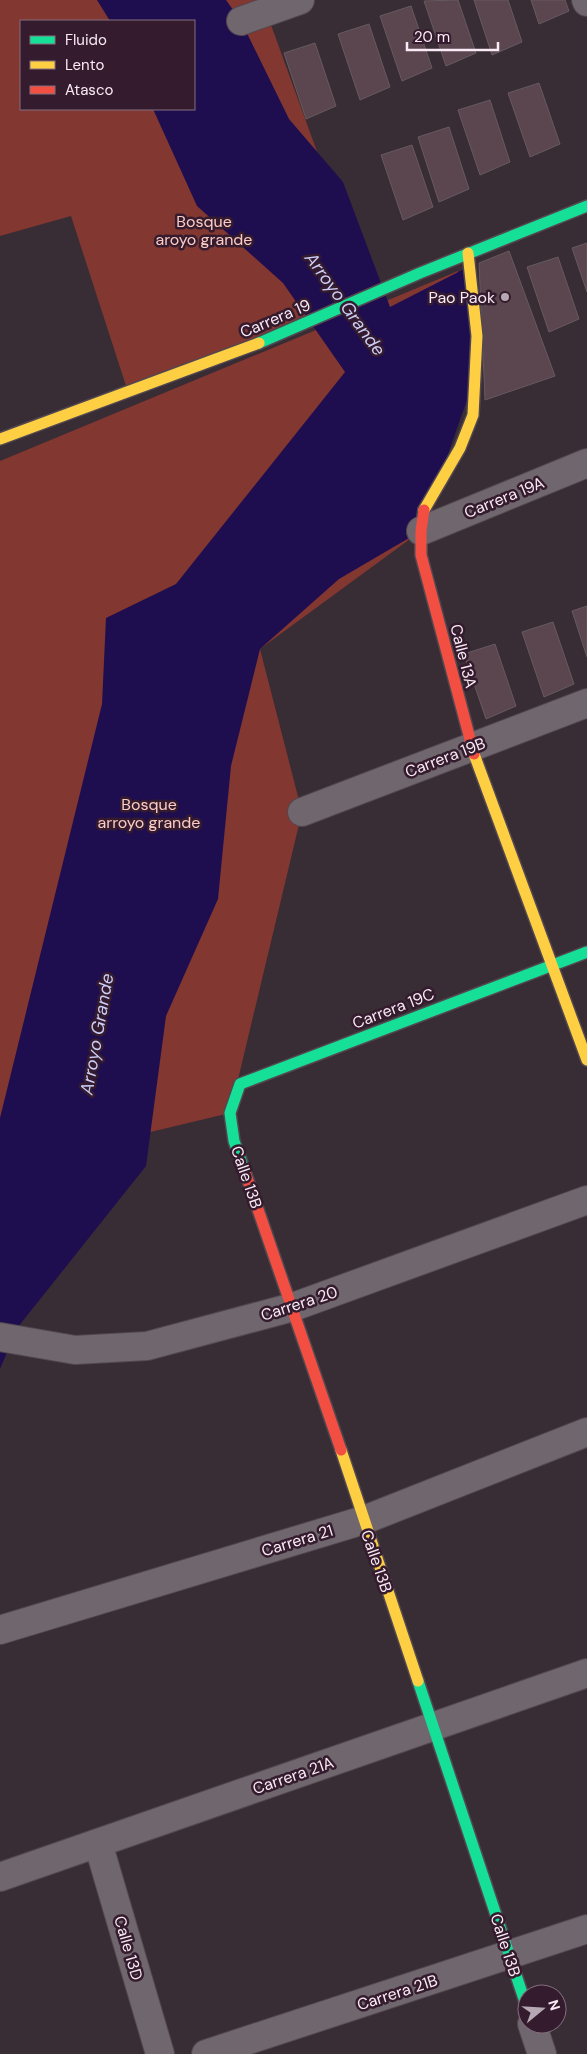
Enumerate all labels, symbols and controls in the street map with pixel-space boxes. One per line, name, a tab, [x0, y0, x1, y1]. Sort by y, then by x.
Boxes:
legend	[20, 20, 195, 110]
scale bar	[407, 20, 498, 52]
text: 20 m	[414, 27, 450, 47]
text: Fluido	[65, 30, 107, 50]
text: Lento	[65, 55, 104, 75]
text: Atasco	[65, 80, 113, 100]
park label: Bosque aroyo grande	[156, 211, 252, 250]
water label: Arroyo Grande	[299, 247, 391, 361]
place label: Pao Paok	[428, 287, 495, 308]
marker: Pao Paok	[499, 291, 511, 303]
street label: Carrera 19	[237, 294, 314, 343]
street label: Carrera 19A	[461, 472, 548, 523]
street label: Calle 13A	[445, 622, 482, 691]
street label: Carrera 19B	[402, 733, 488, 782]
park label: Bosque arroyo grande	[98, 794, 200, 833]
water label: Arroyo Grande	[74, 972, 119, 1097]
street label: Carrera 19C	[349, 983, 437, 1034]
street label: Calle 13B	[226, 1143, 267, 1211]
street label: Carrera 20	[258, 1281, 340, 1326]
street label: Carrera 21	[259, 1520, 336, 1561]
street label: Calle 13B	[356, 1527, 397, 1595]
street label: Carrera 21A	[250, 1752, 337, 1799]
street label: Calle 13B	[486, 1911, 526, 1979]
street label: Calle 13D	[109, 1913, 148, 1983]
street label: Carrera 21B	[354, 1970, 440, 2015]
north arrow	[517, 1984, 567, 2034]
text: N	[544, 1997, 565, 2013]

